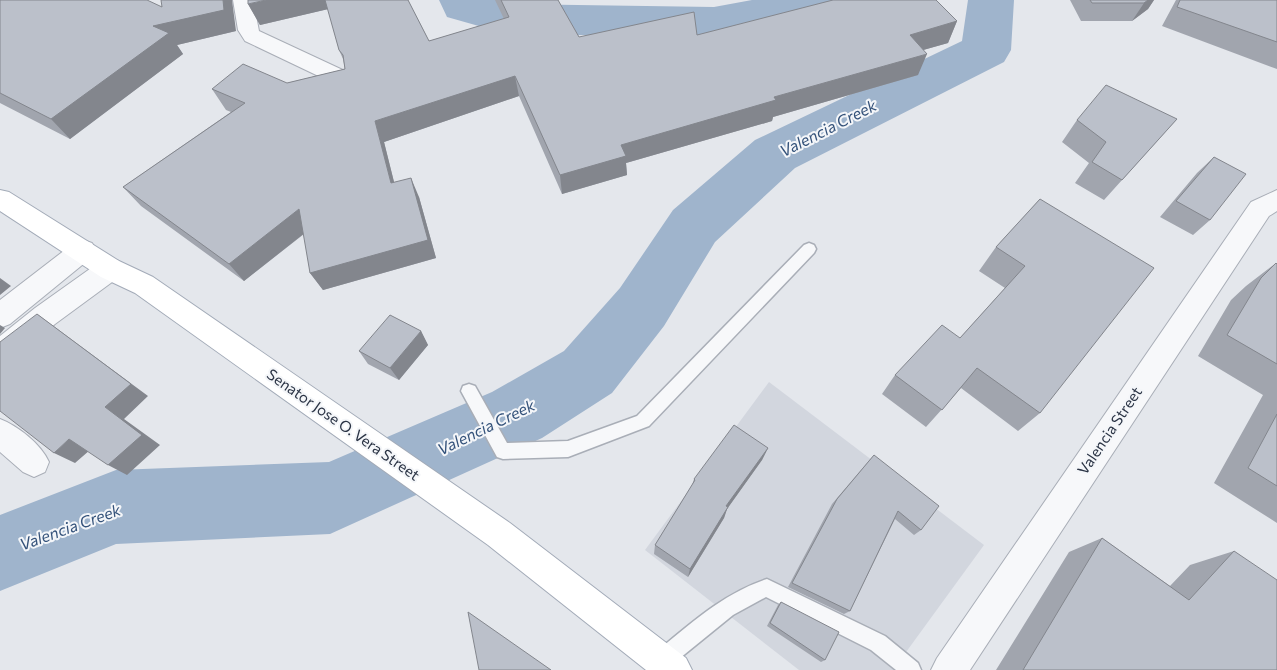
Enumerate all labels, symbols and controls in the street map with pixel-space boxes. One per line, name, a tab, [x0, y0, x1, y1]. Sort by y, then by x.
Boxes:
water label: Valencia Creek	[776, 95, 880, 160]
street label: Senator Jose O. Vera Street	[264, 365, 423, 484]
street label: Valencia Street	[1073, 383, 1145, 478]
water label: Valencia Creek	[434, 395, 538, 458]
water label: Valencia Creek	[17, 499, 123, 554]

